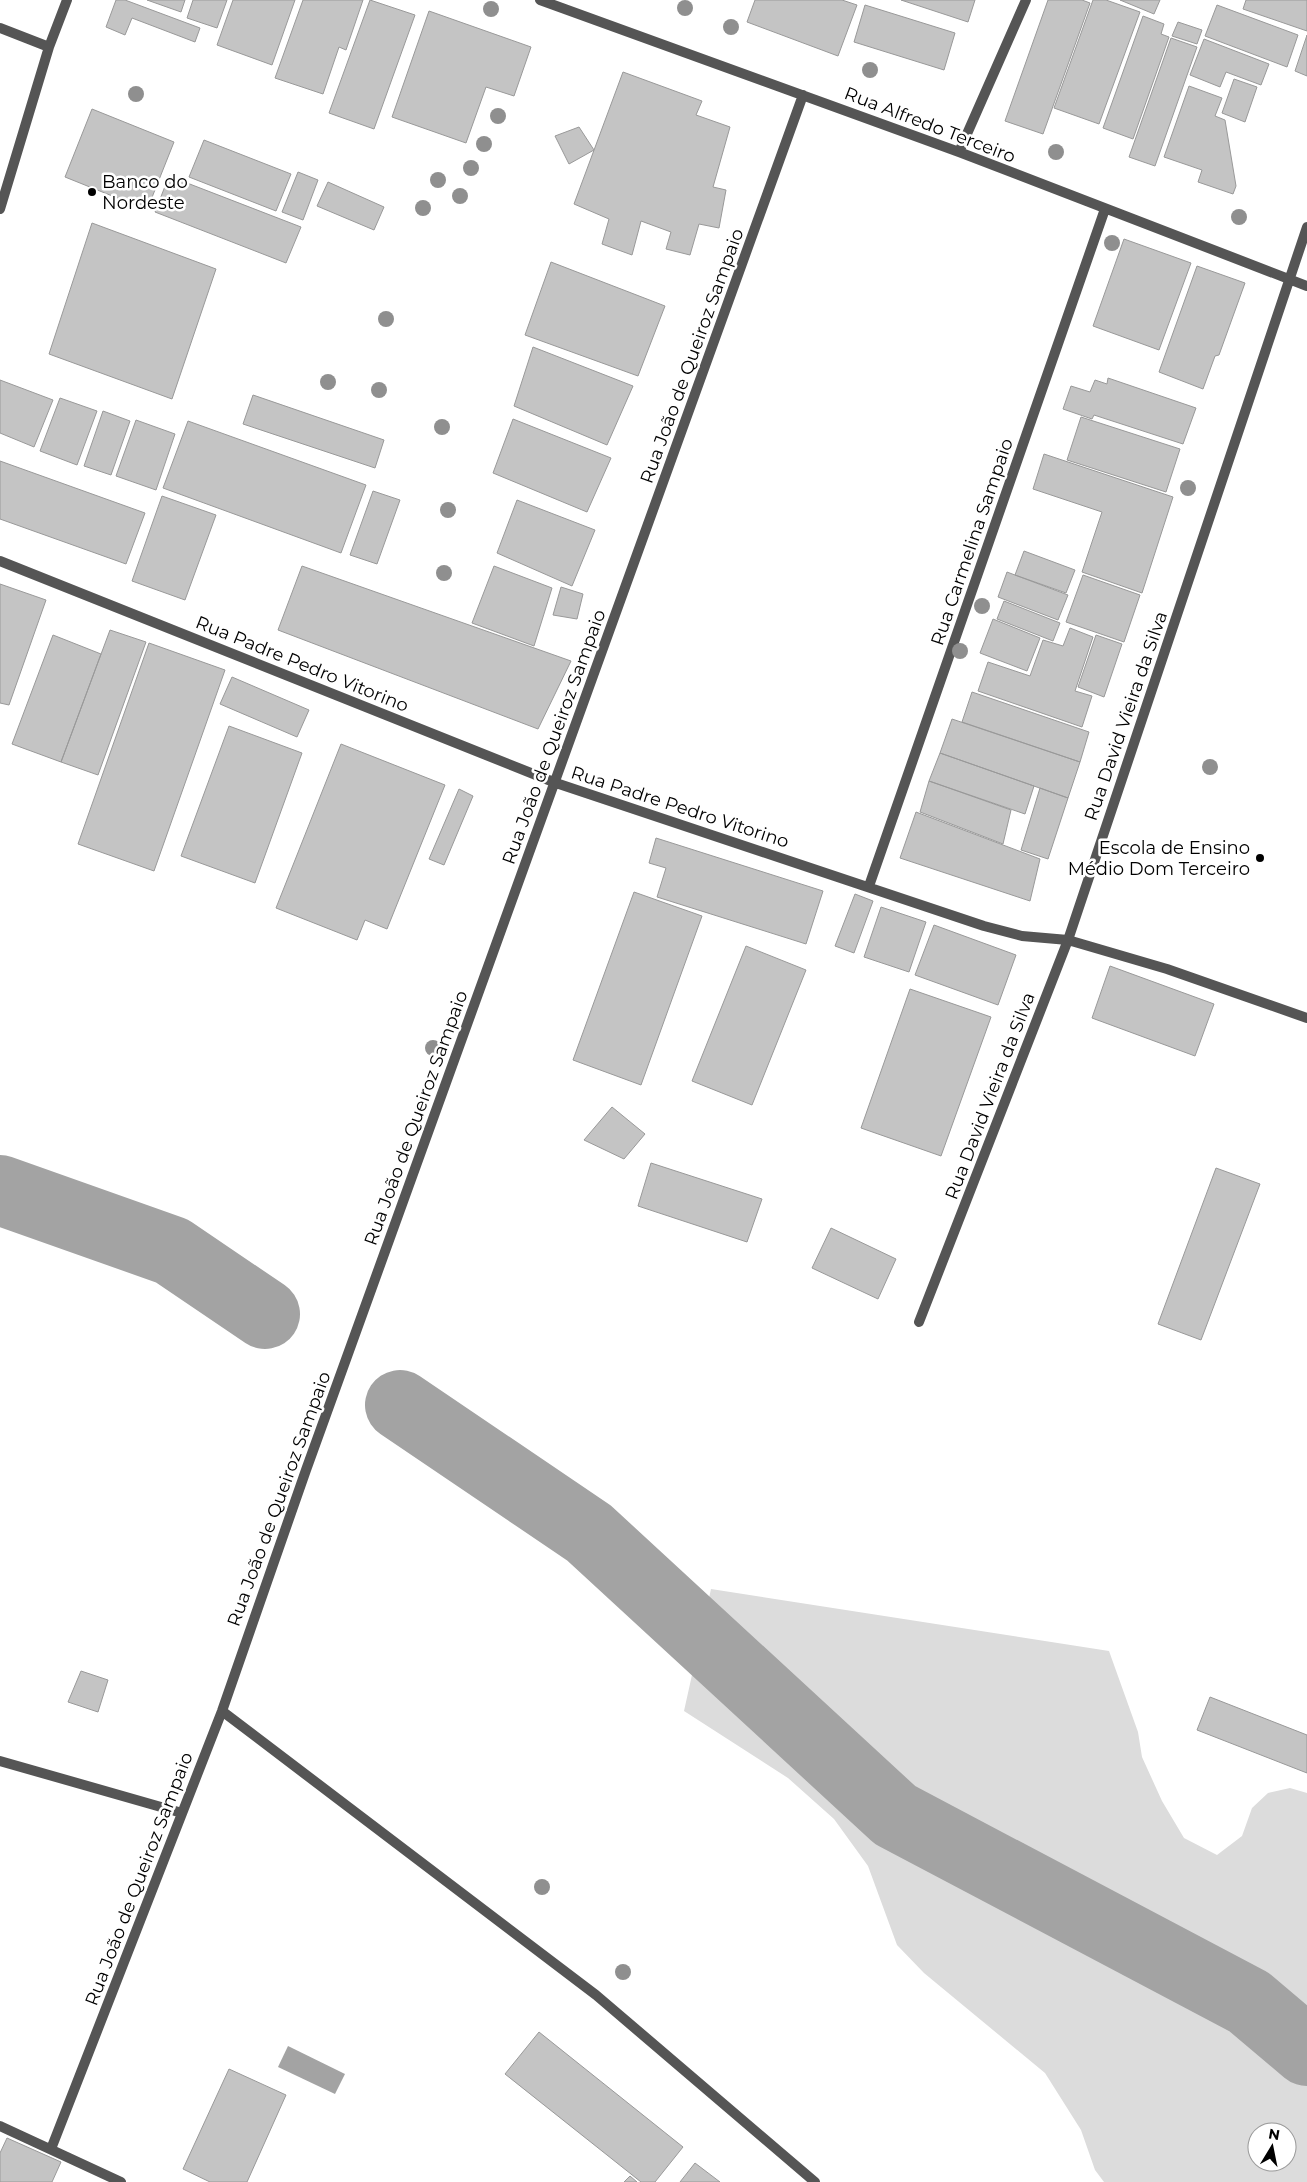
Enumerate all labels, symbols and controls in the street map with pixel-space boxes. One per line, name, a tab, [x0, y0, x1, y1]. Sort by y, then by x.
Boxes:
street label: Rua Alfredo Terceiro	[841, 82, 1019, 168]
place label: Banco do Nordeste	[102, 171, 188, 214]
marker: Banco do Nordeste	[86, 186, 98, 198]
street label: Rua João de Queiroz Sampaio	[636, 226, 748, 486]
street label: Rua Carmelina Sampaio	[926, 436, 1018, 648]
street label: Rua João de Queiroz Sampaio	[498, 607, 610, 867]
street label: Rua David Vieira da Silva	[1080, 608, 1172, 824]
street label: Rua Padre Pedro Vitorino	[192, 611, 412, 717]
street label: Rua Padre Pedro Vitorino	[568, 761, 792, 853]
place label: Escola de Ensino Médio Dom Terceiro	[1068, 837, 1250, 880]
marker: Escola de Ensino Médio Dom Terceiro	[1254, 852, 1266, 864]
street label: Rua João de Queiroz Sampaio	[360, 988, 472, 1248]
street label: Rua David Vieira da Silva	[940, 989, 1040, 1203]
street label: Rua João de Queiroz Sampaio	[223, 1369, 335, 1629]
street label: Rua João de Queiroz Sampaio	[80, 1749, 198, 2009]
north arrow	[1247, 2122, 1297, 2172]
text: N	[1267, 2124, 1281, 2144]

